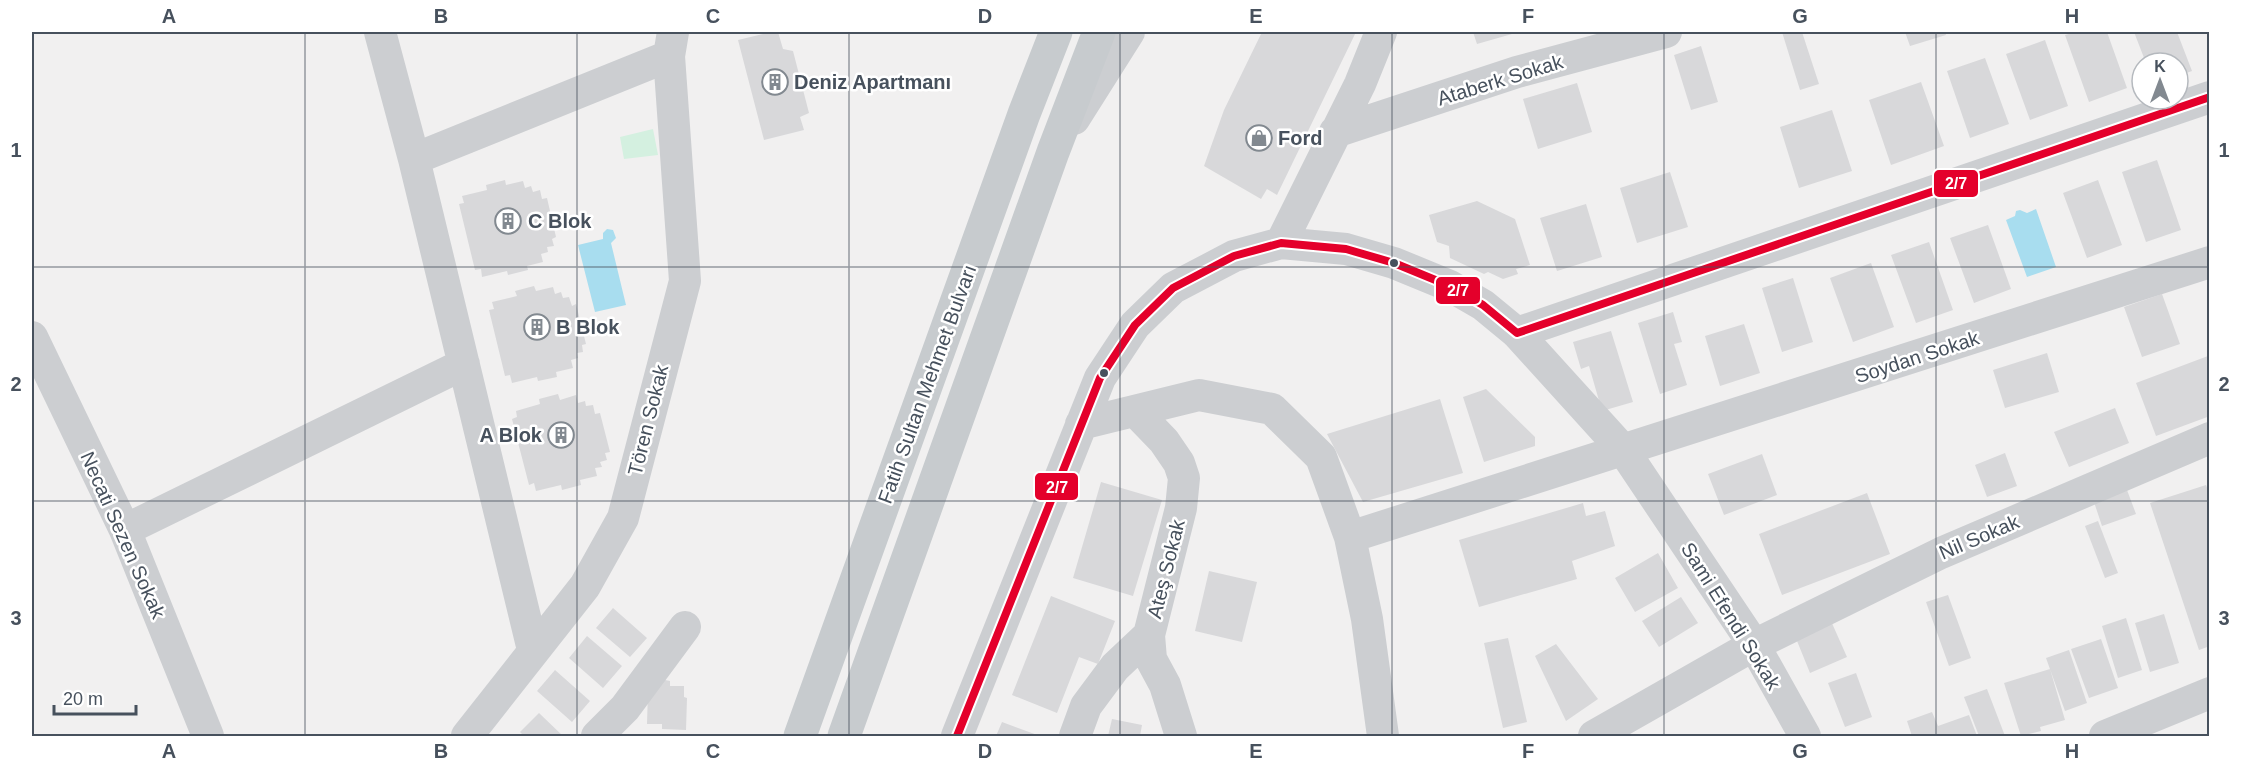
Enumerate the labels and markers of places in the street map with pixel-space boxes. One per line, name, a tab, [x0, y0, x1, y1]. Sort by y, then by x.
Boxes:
building icon: Deniz Apartmanı	[760, 67, 790, 97]
place label: Deniz Apartmanı	[794, 71, 951, 93]
shop icon: Ford	[1244, 123, 1274, 153]
place label: Ford	[1278, 127, 1322, 149]
building icon: C Blok	[493, 206, 523, 236]
place label: C Blok	[528, 210, 592, 232]
unlabelled marker	[1388, 257, 1400, 269]
building icon: B Blok	[522, 312, 552, 342]
place label: B Blok	[556, 316, 620, 338]
unlabelled marker	[1098, 367, 1110, 379]
building icon: A Blok	[546, 420, 576, 450]
place label: A Blok	[479, 424, 543, 446]

